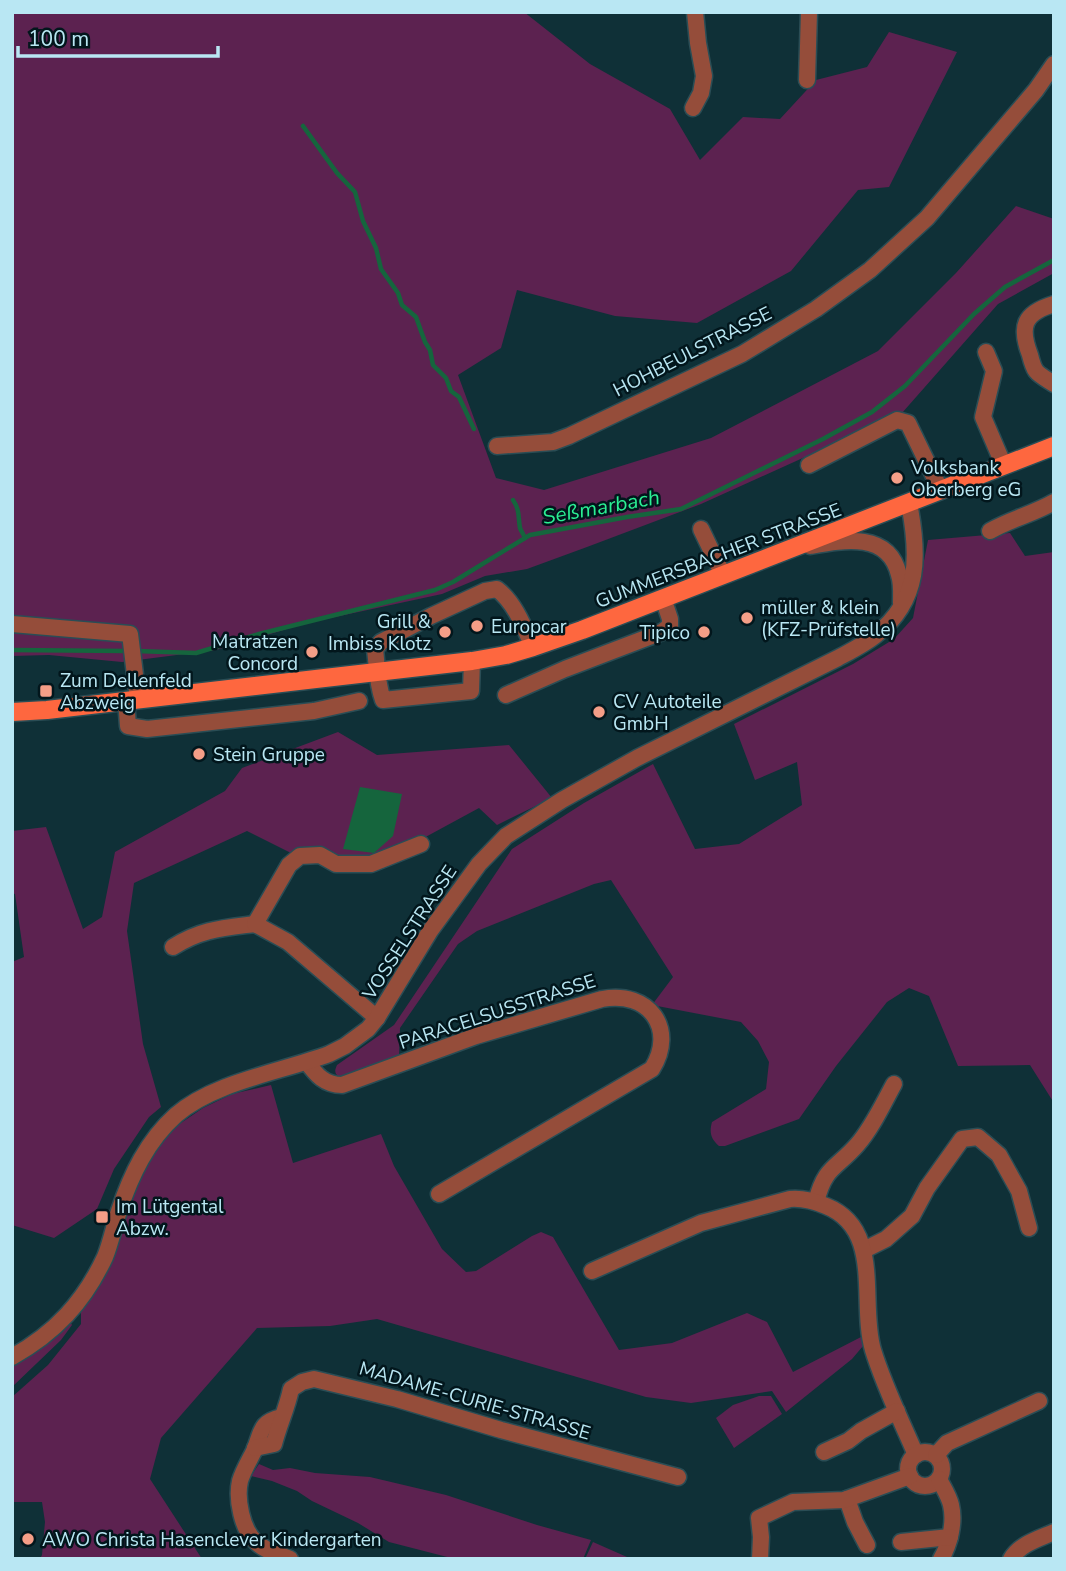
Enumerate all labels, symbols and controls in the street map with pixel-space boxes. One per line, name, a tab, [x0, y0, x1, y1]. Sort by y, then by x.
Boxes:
scale bar	[18, 14, 217, 58]
text: 100 m	[28, 25, 89, 53]
street label: HOHBEULSTRASSE	[609, 301, 776, 403]
place label: Volksbank Oberberg eG	[910, 455, 1021, 503]
marker: Volksbank Oberberg eG	[889, 470, 905, 486]
water label: Seßmarbach	[540, 483, 662, 531]
street label: GUMMERSBACHER STRASSE	[592, 497, 845, 615]
place label: müller & klein (KFZ-Prüfstelle)	[761, 595, 896, 643]
place label: Grill & Imbiss Klotz	[328, 609, 431, 657]
marker: müller & klein (KFZ-Prüfstelle)	[739, 610, 755, 626]
place label: Europcar	[491, 614, 567, 640]
marker: Europcar	[469, 618, 485, 634]
place label: Tipico	[639, 620, 690, 646]
marker: Grill & Imbiss Klotz	[437, 624, 453, 640]
marker: Tipico	[696, 624, 712, 640]
place label: Matratzen Concord	[212, 629, 298, 677]
marker: Matratzen Concord	[304, 644, 320, 660]
place label: Zum Dellenfeld Abzweig	[60, 668, 192, 716]
marker: Zum Dellenfeld Abzweig	[38, 683, 54, 699]
place label: CV Autoteile GmbH	[613, 689, 722, 737]
marker: CV Autoteile GmbH	[591, 704, 607, 720]
place label: Stein Gruppe	[213, 742, 325, 768]
marker: Stein Gruppe	[191, 746, 207, 762]
street label: VOSSELSTRASSE	[356, 860, 463, 1006]
street label: PARACELSUSSTRASSE	[396, 968, 599, 1056]
place label: Im Lütgental Abzw.	[116, 1194, 224, 1242]
marker: Im Lütgental Abzw.	[94, 1209, 110, 1225]
street label: MADAME-CURIE-STRASSE	[356, 1355, 593, 1446]
place label: AWO Christa Hasenclever Kindergarten	[42, 1527, 382, 1553]
marker: AWO Christa Hasenclever Kindergarten	[20, 1531, 36, 1547]

